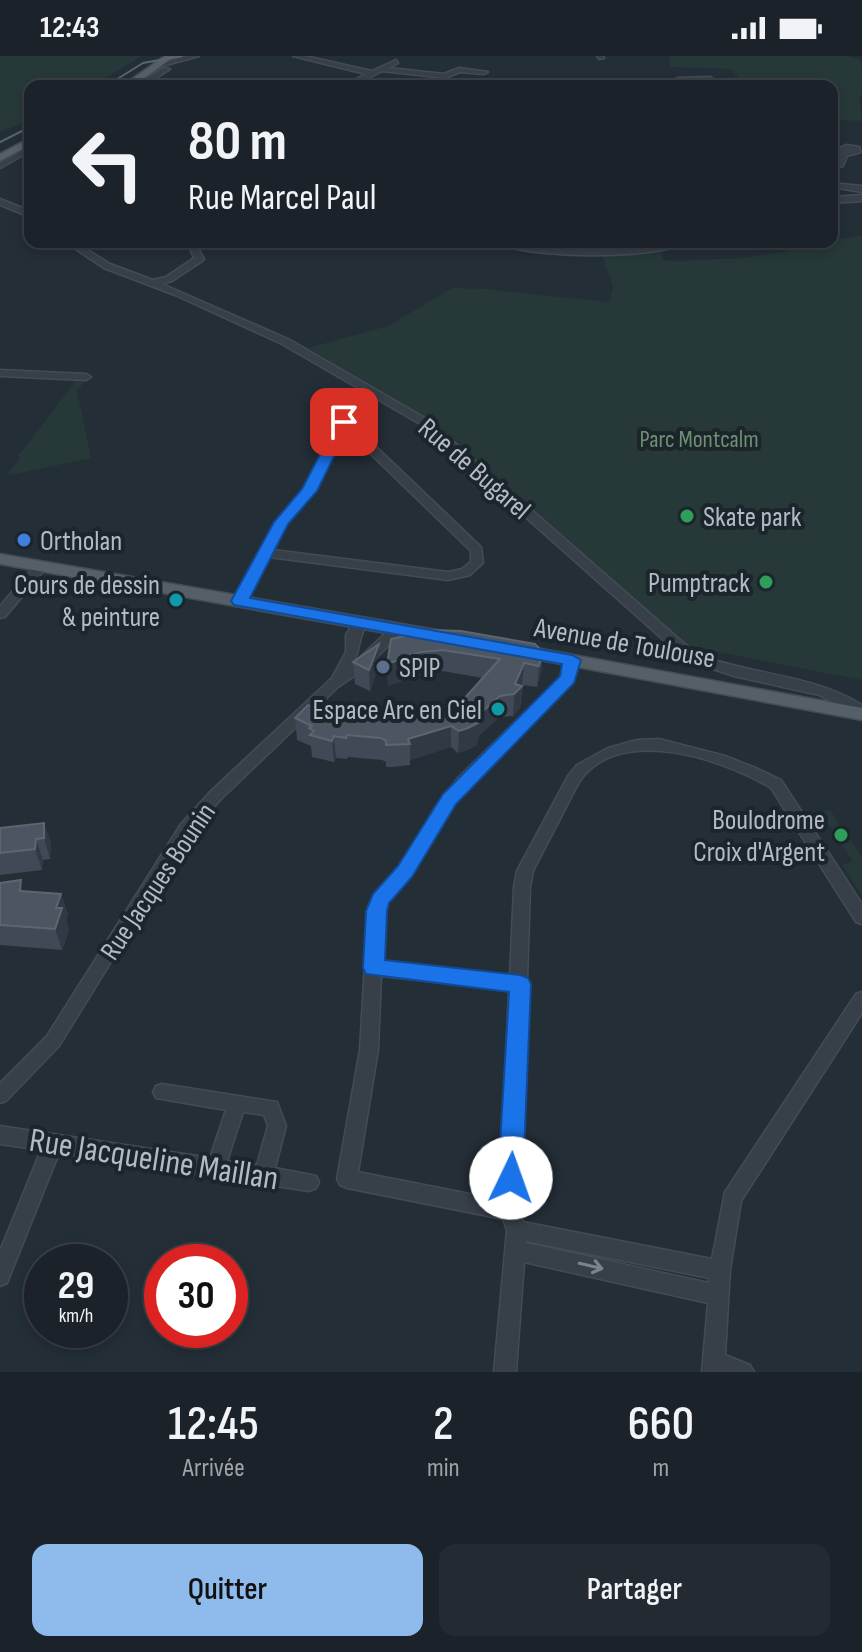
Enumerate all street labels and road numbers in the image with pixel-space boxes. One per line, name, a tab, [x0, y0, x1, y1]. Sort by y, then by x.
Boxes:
street label: Rue de Bugarel	[411, 412, 537, 527]
street label: Avenue de Toulouse	[531, 611, 718, 676]
street label: Rue Jacques Bounin	[94, 797, 223, 967]
street label: Rue Jacqueline Maillan	[26, 1120, 281, 1199]

